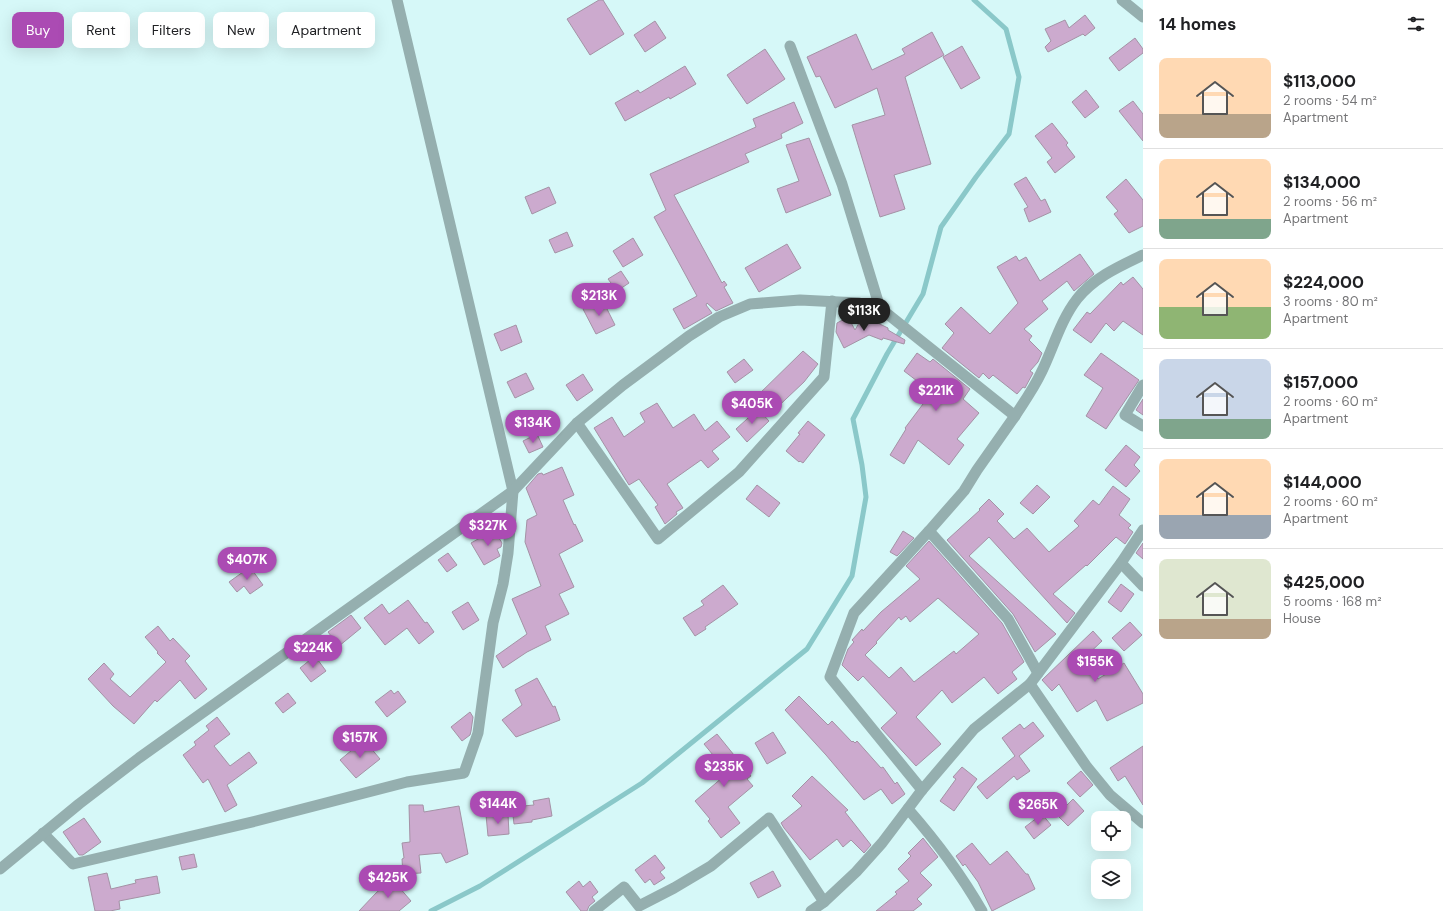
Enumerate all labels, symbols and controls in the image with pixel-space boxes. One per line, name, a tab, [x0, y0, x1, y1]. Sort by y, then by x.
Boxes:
chip: Buy	[12, 12, 64, 48]
chip: Rent	[72, 12, 130, 48]
chip: Filters	[138, 12, 205, 48]
chip: New	[213, 12, 269, 48]
chip: Apartment	[277, 12, 375, 48]
text: 14 homes	[1159, 13, 1236, 35]
icon: filters	[1405, 13, 1427, 35]
text: $113,000	[1283, 70, 1356, 92]
icon: home	[1191, 74, 1239, 122]
text: 2 rooms · 54 m²	[1283, 92, 1377, 109]
text: Apartment	[1283, 109, 1348, 126]
text: $134,000	[1283, 171, 1361, 193]
icon: home	[1191, 175, 1239, 223]
text: 2 rooms · 56 m²	[1283, 193, 1377, 210]
text: Apartment	[1283, 210, 1348, 227]
text: $224,000	[1283, 271, 1364, 293]
icon: home	[1191, 275, 1239, 323]
pin: $213K	[571, 283, 627, 317]
text: $213K	[581, 287, 617, 304]
text: 3 rooms · 80 m²	[1283, 293, 1378, 310]
pin: $113K	[836, 298, 892, 332]
text: $113K	[847, 302, 881, 319]
text: Apartment	[1283, 310, 1348, 327]
text: $157,000	[1283, 371, 1358, 393]
icon: home	[1191, 375, 1239, 423]
pin: $221K	[908, 378, 964, 412]
text: $221K	[918, 382, 954, 399]
pin: $405K	[724, 391, 780, 425]
text: 2 rooms · 60 m²	[1283, 393, 1378, 410]
text: $405K	[731, 395, 773, 412]
pin: $134K	[505, 410, 561, 444]
text: Apartment	[1283, 410, 1348, 427]
text: $134K	[514, 414, 552, 431]
text: $144,000	[1283, 471, 1362, 493]
icon: home	[1191, 475, 1239, 523]
text: 2 rooms · 60 m²	[1283, 493, 1378, 510]
text: Apartment	[1283, 510, 1348, 527]
pin: $327K	[460, 513, 516, 547]
text: $327K	[469, 517, 507, 534]
pin: $407K	[219, 547, 275, 581]
text: $407K	[227, 551, 267, 568]
text: $425,000	[1283, 571, 1365, 593]
icon: home	[1191, 575, 1239, 623]
text: 5 rooms · 168 m²	[1283, 593, 1381, 610]
text: House	[1283, 610, 1321, 627]
pin: $224K	[285, 635, 341, 669]
text: $224K	[293, 639, 333, 656]
pin: $155K	[1067, 649, 1123, 683]
text: $155K	[1076, 653, 1114, 670]
pin: $157K	[332, 725, 388, 759]
text: $157K	[342, 729, 378, 746]
pin: $235K	[696, 754, 752, 788]
text: $235K	[704, 758, 744, 775]
pin: $144K	[470, 791, 526, 825]
pin: $265K	[1010, 792, 1066, 826]
text: $144K	[479, 795, 517, 812]
text: $265K	[1018, 796, 1058, 813]
map controls	[1091, 811, 1131, 899]
button: locate	[1091, 811, 1131, 851]
button: layers	[1091, 859, 1131, 899]
pin: $425K	[360, 865, 416, 899]
text: $425K	[368, 869, 408, 886]

